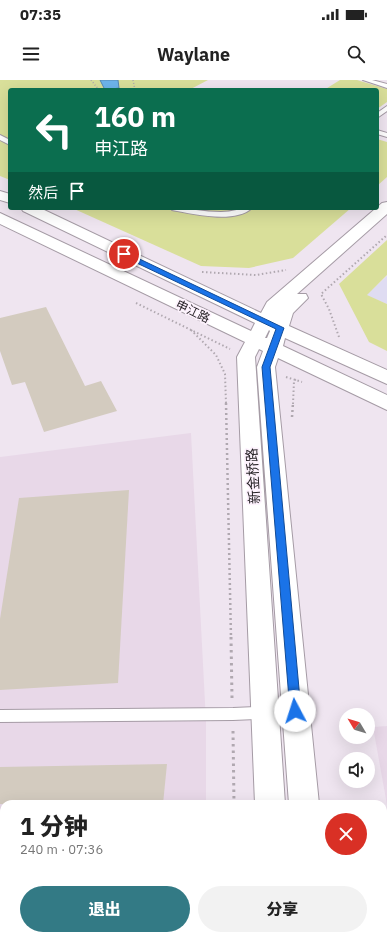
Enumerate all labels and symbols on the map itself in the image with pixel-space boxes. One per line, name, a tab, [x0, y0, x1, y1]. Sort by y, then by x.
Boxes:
pin	[107, 237, 141, 271]
street label: 申江路	[174, 296, 212, 326]
street label: 新金桥路	[243, 448, 263, 504]
position arrow	[274, 690, 316, 732]
north arrow	[339, 708, 375, 744]

